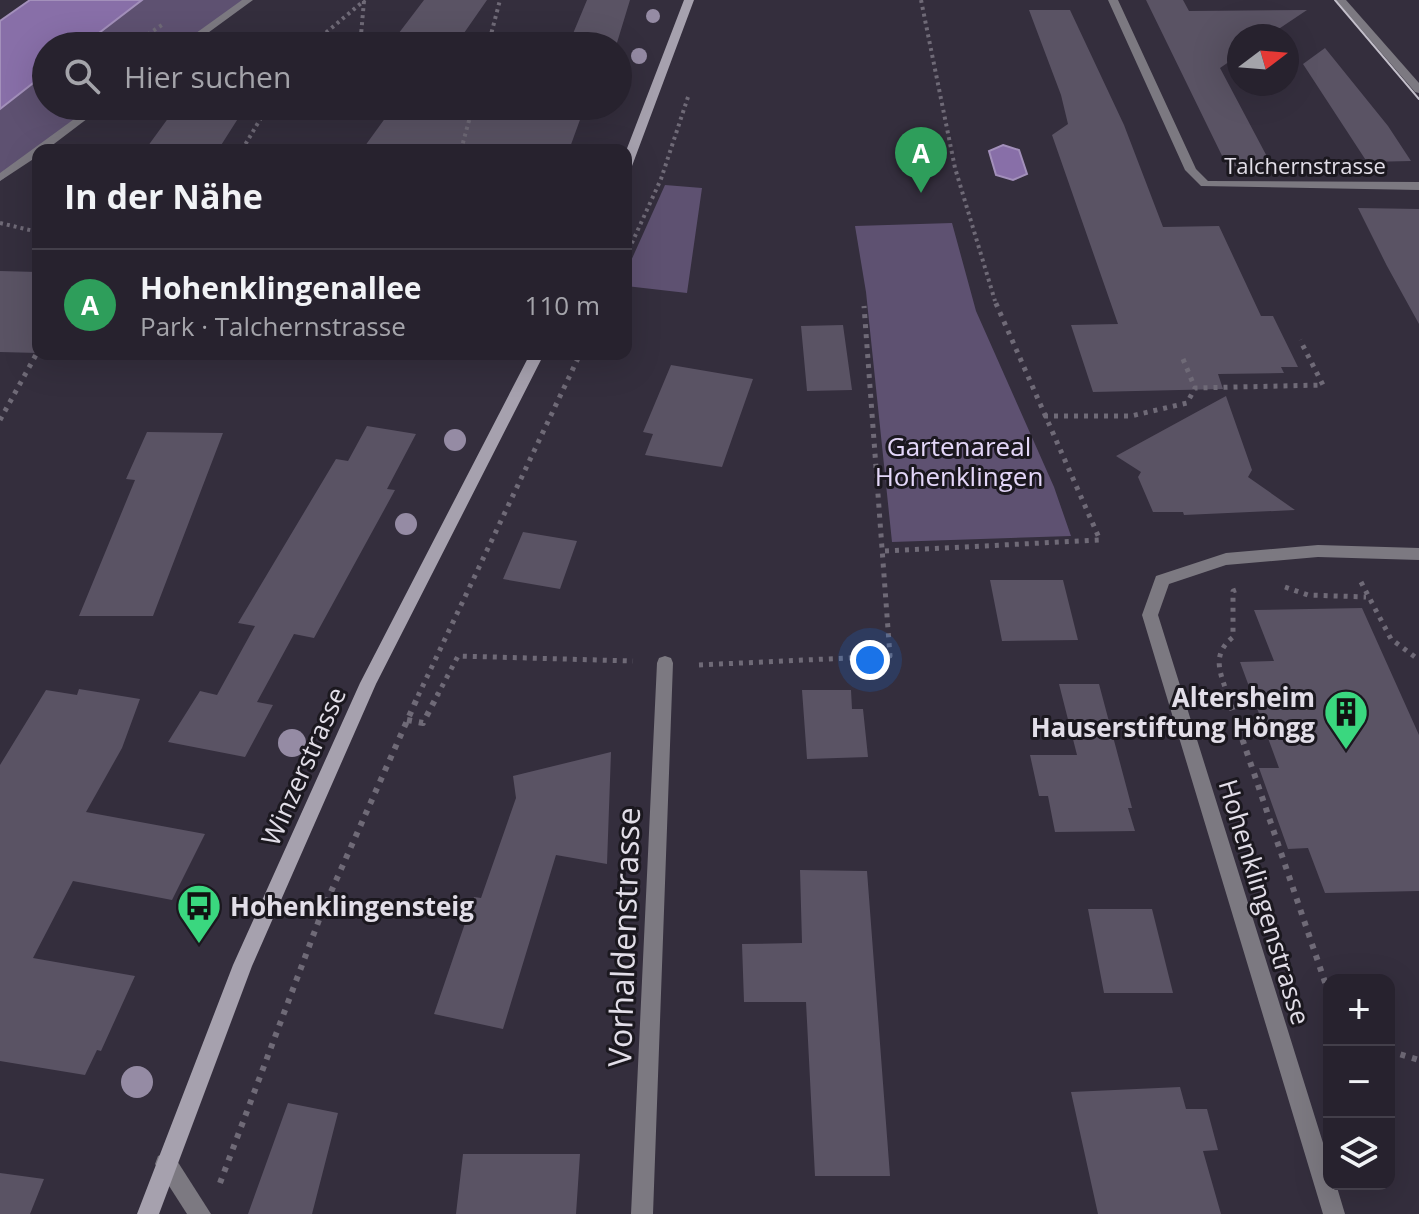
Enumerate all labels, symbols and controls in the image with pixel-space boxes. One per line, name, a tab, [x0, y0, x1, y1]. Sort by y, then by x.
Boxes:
north arrow	[1227, 24, 1299, 96]
search box	[32, 32, 632, 120]
icon: search	[60, 54, 104, 98]
text: Hier suchen	[124, 56, 291, 97]
pin: A	[895, 127, 947, 193]
street label: Talchernstrasse	[1224, 150, 1386, 180]
text: In der Nähe	[64, 173, 263, 219]
text: Hohenklingenallee	[140, 267, 422, 308]
text: A	[81, 287, 99, 323]
text: 110 m	[525, 287, 600, 323]
text: Park · Talchernstrasse	[140, 308, 406, 344]
park label: Gartenareal Hohenklingen	[875, 428, 1043, 494]
your location	[850, 640, 890, 680]
place label: Altersheim Hauserstiftung Höngg	[1031, 679, 1315, 745]
street label: Winzerstrasse	[252, 681, 354, 851]
building icon: Altersheim Hauserstiftung Höngg	[1322, 688, 1370, 751]
street label: Hohenklingenstrasse	[1211, 775, 1319, 1029]
street label: Vorhaldenstrasse	[597, 806, 649, 1068]
bus stop icon: Hohenklingensteig	[175, 882, 223, 945]
place label: Hohenklingensteig	[230, 888, 474, 924]
map controls	[1323, 974, 1395, 1190]
button: +	[1323, 974, 1395, 1046]
button: −	[1323, 1046, 1395, 1118]
button: layers	[1323, 1118, 1395, 1190]

